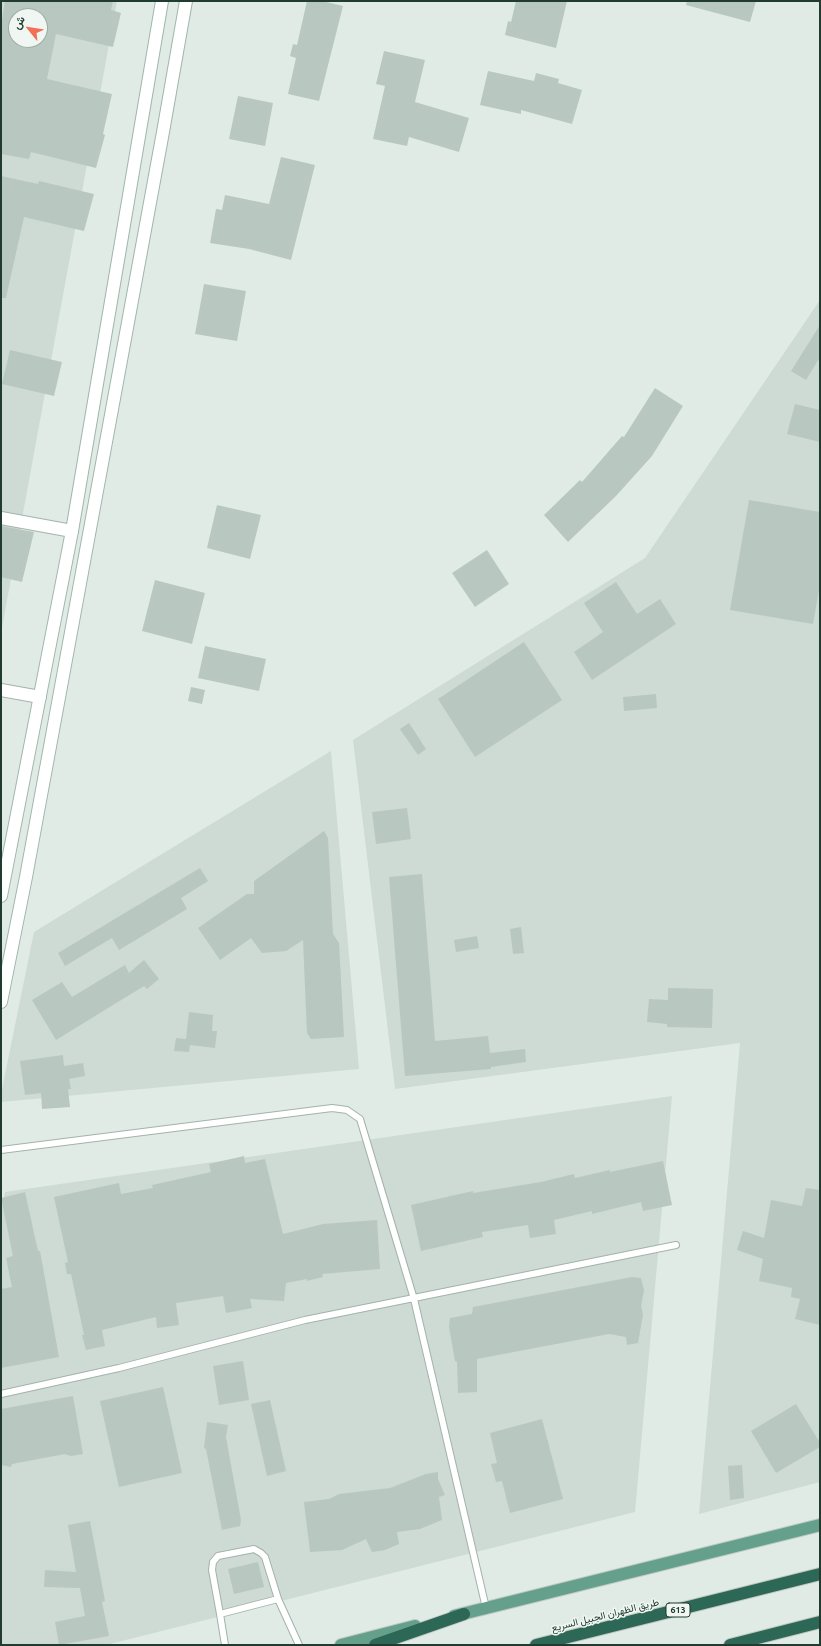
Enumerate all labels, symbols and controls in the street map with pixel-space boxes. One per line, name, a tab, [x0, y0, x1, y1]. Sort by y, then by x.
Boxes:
north arrow	[8, 8, 48, 48]
text: ش	[10, 14, 27, 31]
street label: طريق الظهران الجبيل السريع	[550, 1596, 660, 1634]
road number: 613	[666, 1603, 690, 1617]

